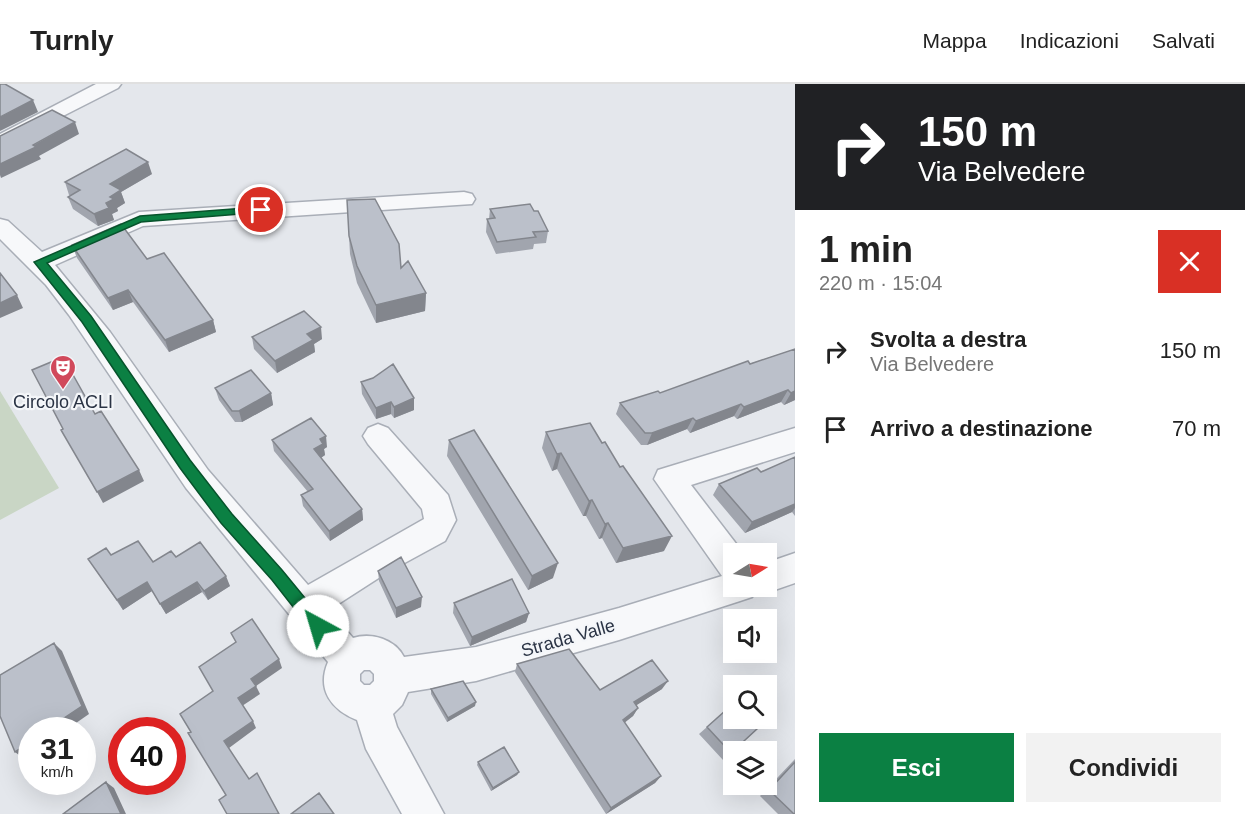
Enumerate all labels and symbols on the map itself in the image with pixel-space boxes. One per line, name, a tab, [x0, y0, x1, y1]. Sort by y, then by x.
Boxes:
pin	[235, 184, 286, 235]
theatre icon: Circolo ACLI	[48, 353, 78, 391]
place label: Circolo ACLI	[13, 392, 113, 412]
north arrow	[723, 543, 777, 597]
position arrow	[286, 594, 350, 658]
street label: Strada Valle	[519, 615, 617, 661]
speed limit sign: 40	[108, 717, 186, 795]

